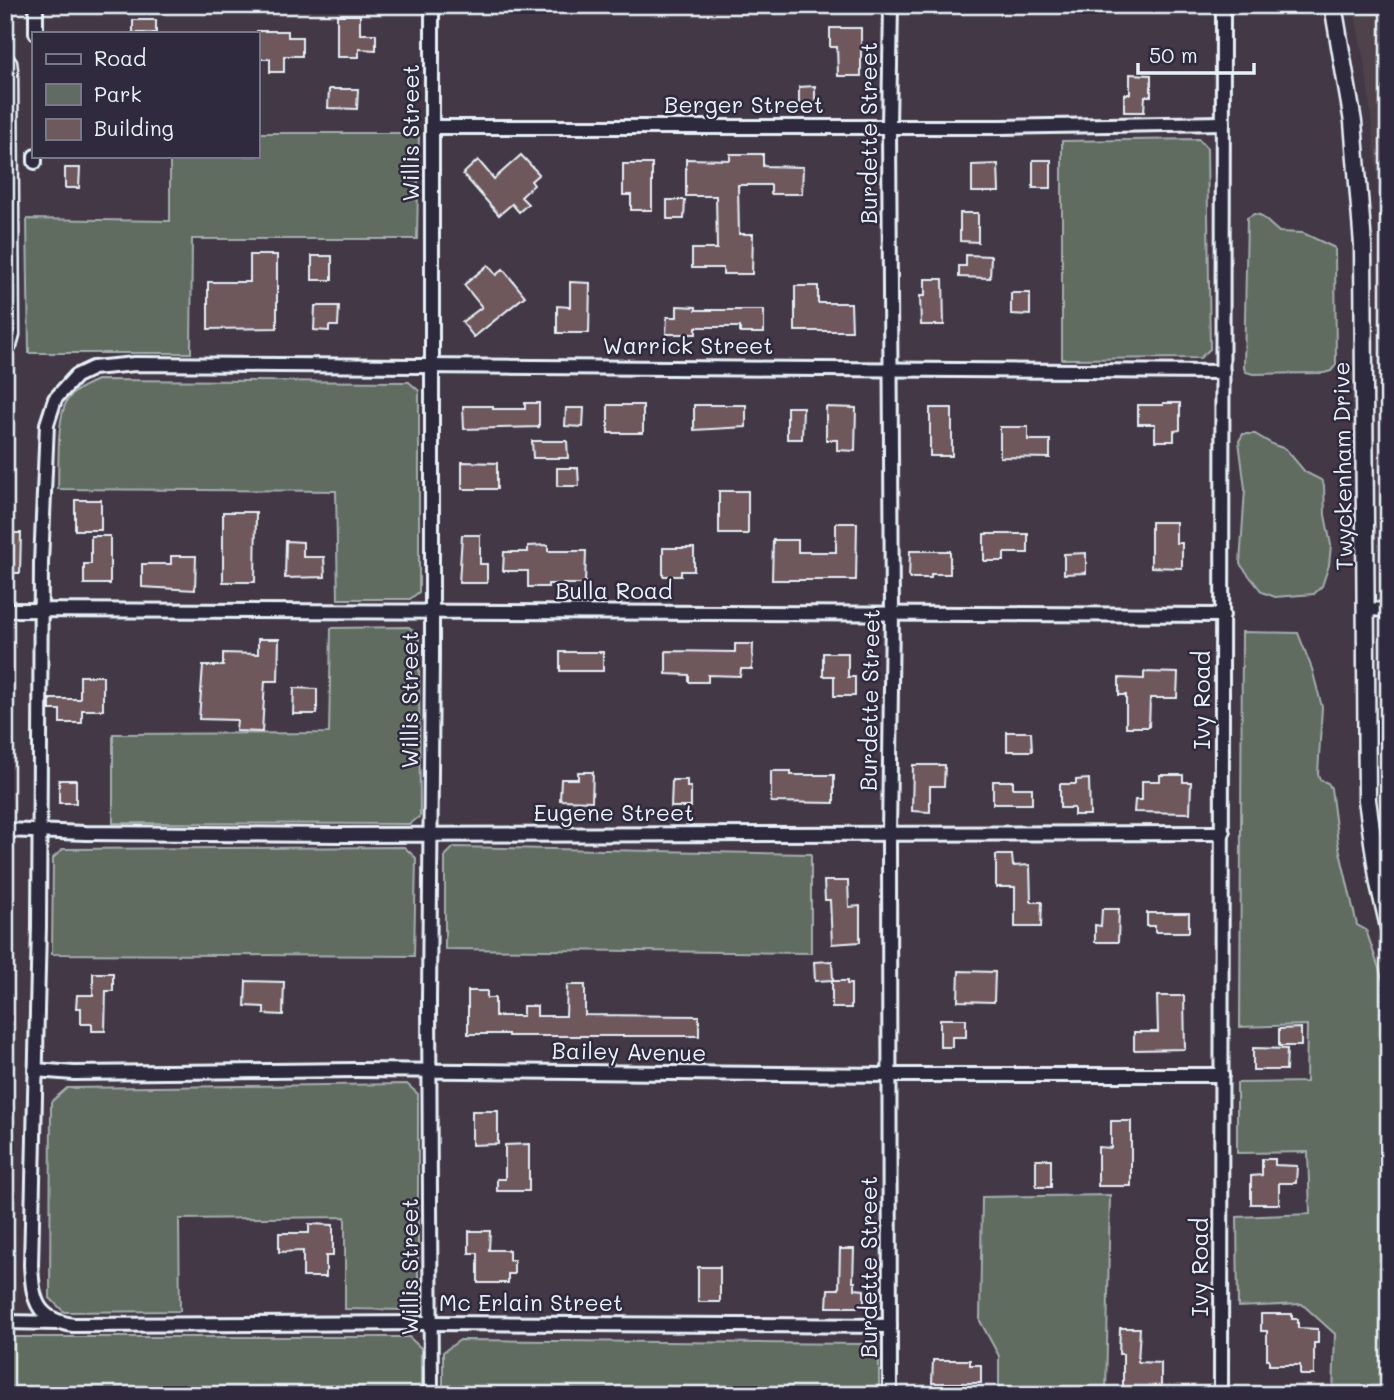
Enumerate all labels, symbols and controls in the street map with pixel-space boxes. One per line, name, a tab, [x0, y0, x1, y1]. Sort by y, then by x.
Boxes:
legend	[32, 32, 259, 158]
scale bar	[1138, 32, 1254, 76]
text: 50 m	[1149, 41, 1198, 68]
street label: Burdette Street	[853, 42, 883, 224]
text: Road	[94, 44, 146, 71]
street label: Willis Street	[395, 64, 425, 202]
text: Park	[94, 80, 142, 107]
street label: Berger Street	[664, 89, 824, 119]
text: Building	[94, 114, 174, 141]
street label: Warrick Street	[603, 330, 773, 360]
street label: Twyckenham Drive	[1325, 361, 1359, 571]
street label: Bulla Road	[555, 575, 673, 605]
street label: Burdette Street	[852, 609, 886, 791]
street label: Willis Street	[394, 631, 424, 769]
street label: Ivy Road	[1186, 651, 1216, 749]
street label: Eugene Street	[534, 797, 694, 827]
street label: Bailey Avenue	[551, 1035, 707, 1067]
street label: Burdette Street	[853, 1176, 883, 1358]
street label: Willis Street	[394, 1198, 424, 1336]
street label: Ivy Road	[1184, 1218, 1214, 1316]
street label: Mc Erlain Street	[439, 1287, 623, 1317]

